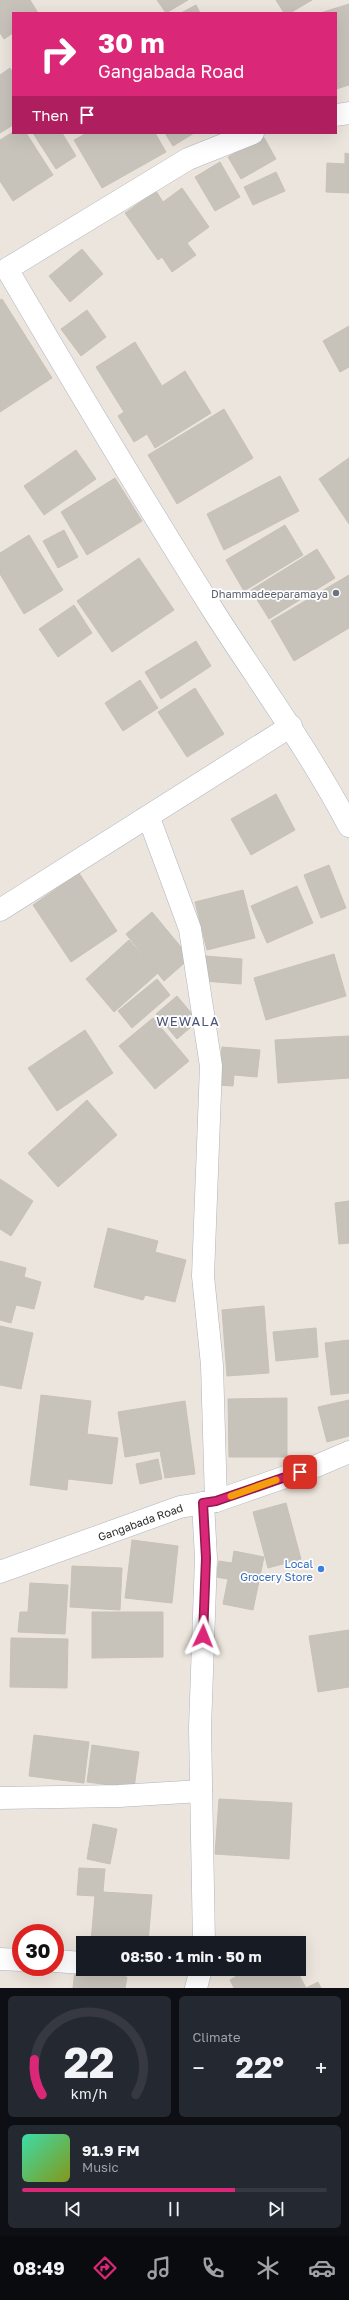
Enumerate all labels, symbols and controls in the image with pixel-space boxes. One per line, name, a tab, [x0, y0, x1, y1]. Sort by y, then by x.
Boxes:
text: 30 m	[98, 26, 165, 59]
icon: right	[32, 28, 84, 80]
text: Gangabada Road	[98, 60, 244, 82]
icon: arrive	[76, 104, 98, 126]
text: Then	[32, 106, 68, 124]
place label: Dhammadeeparamaya	[211, 587, 328, 600]
marker: Dhammadeeparamaya	[331, 588, 341, 598]
district label: WEWALA	[156, 1013, 220, 1029]
pin	[283, 1455, 317, 1489]
icon: arrive	[289, 1461, 311, 1483]
street label: Gangabada Road	[96, 1500, 184, 1543]
place label: Local Grocery Store	[240, 1557, 313, 1583]
marker: Local Grocery Store	[316, 1564, 326, 1574]
position arrow	[182, 1615, 224, 1657]
speed limit sign: 30	[12, 1924, 64, 1976]
text: 08:50 · 1 min · 50 m	[120, 1947, 262, 1965]
text: Climate	[193, 2029, 240, 2045]
text: 22	[64, 2036, 115, 2086]
text: 22°	[236, 2049, 284, 2085]
text: −	[193, 2054, 205, 2081]
text: +	[315, 2054, 327, 2081]
text: km/h	[71, 2084, 107, 2101]
text: 91.9 FM	[82, 2141, 140, 2159]
text: Music	[82, 2159, 119, 2175]
icon: previous	[62, 2198, 84, 2220]
icon: pause	[163, 2198, 185, 2220]
icon: next	[265, 2198, 287, 2220]
icon: directions	[91, 2254, 119, 2282]
icon: music	[145, 2254, 173, 2282]
icon: phone	[199, 2254, 227, 2282]
icon: climate	[254, 2254, 282, 2282]
icon: car	[308, 2254, 336, 2282]
text: 08:49	[13, 2257, 65, 2279]

